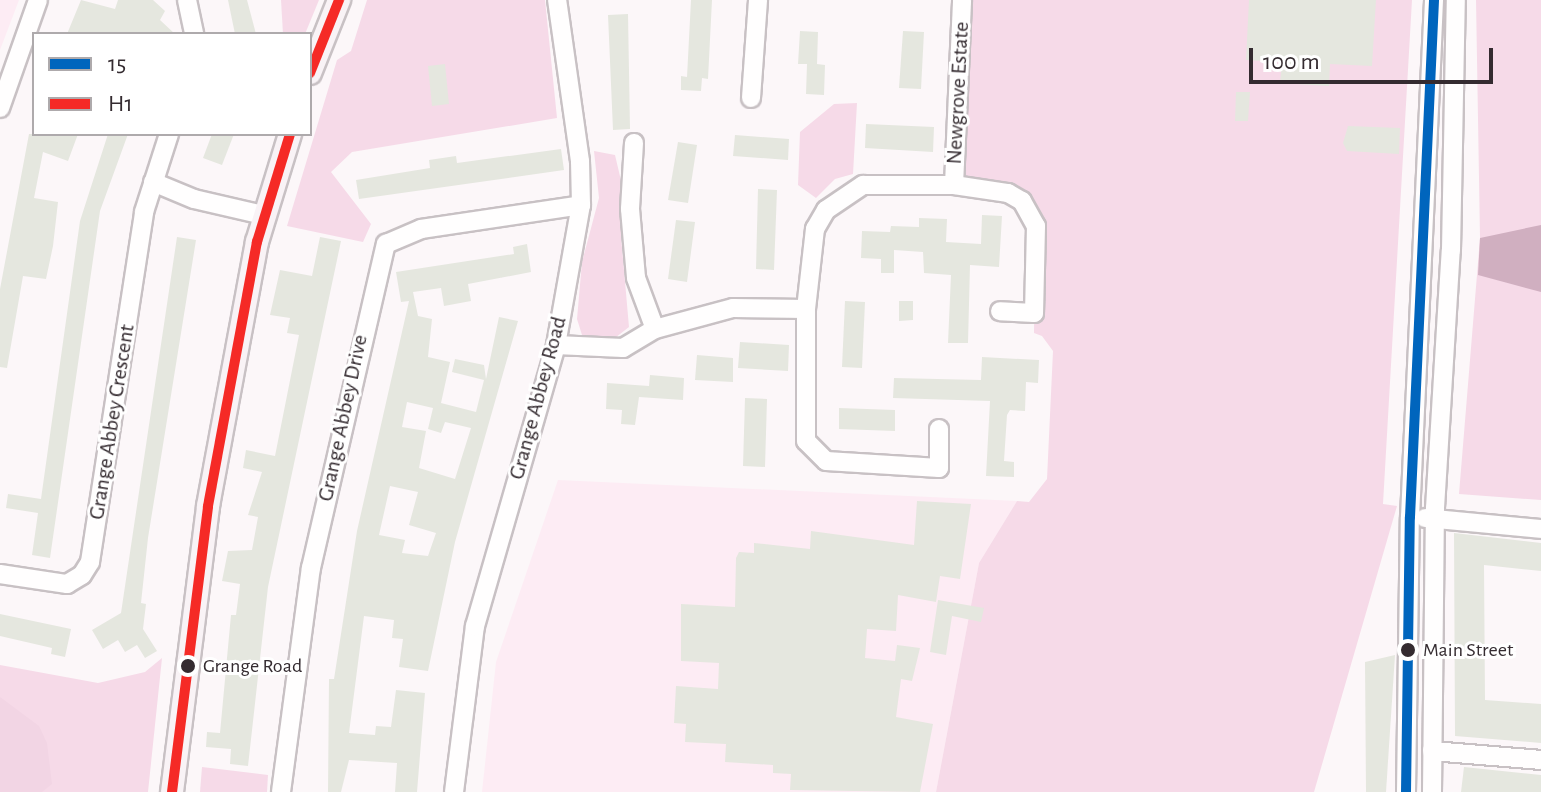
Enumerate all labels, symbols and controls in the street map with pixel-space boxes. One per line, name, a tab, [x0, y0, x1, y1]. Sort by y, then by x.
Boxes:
street label: Newgrove Estate	[941, 21, 975, 165]
legend	[32, 32, 312, 136]
scale bar	[1253, 32, 1497, 82]
text: 100 m	[1263, 50, 1320, 74]
text: 15	[108, 52, 126, 76]
text: H1	[108, 92, 133, 116]
street label: Grange Abbey Road	[504, 314, 572, 482]
street label: Grange Abbey Crescent	[84, 323, 140, 521]
street label: Grange Abbey Drive	[312, 332, 374, 504]
place label: Main Street	[1423, 638, 1513, 662]
marker: Main Street	[1400, 642, 1416, 658]
place label: Grange Road	[203, 654, 302, 678]
marker: Grange Road	[180, 658, 196, 674]

